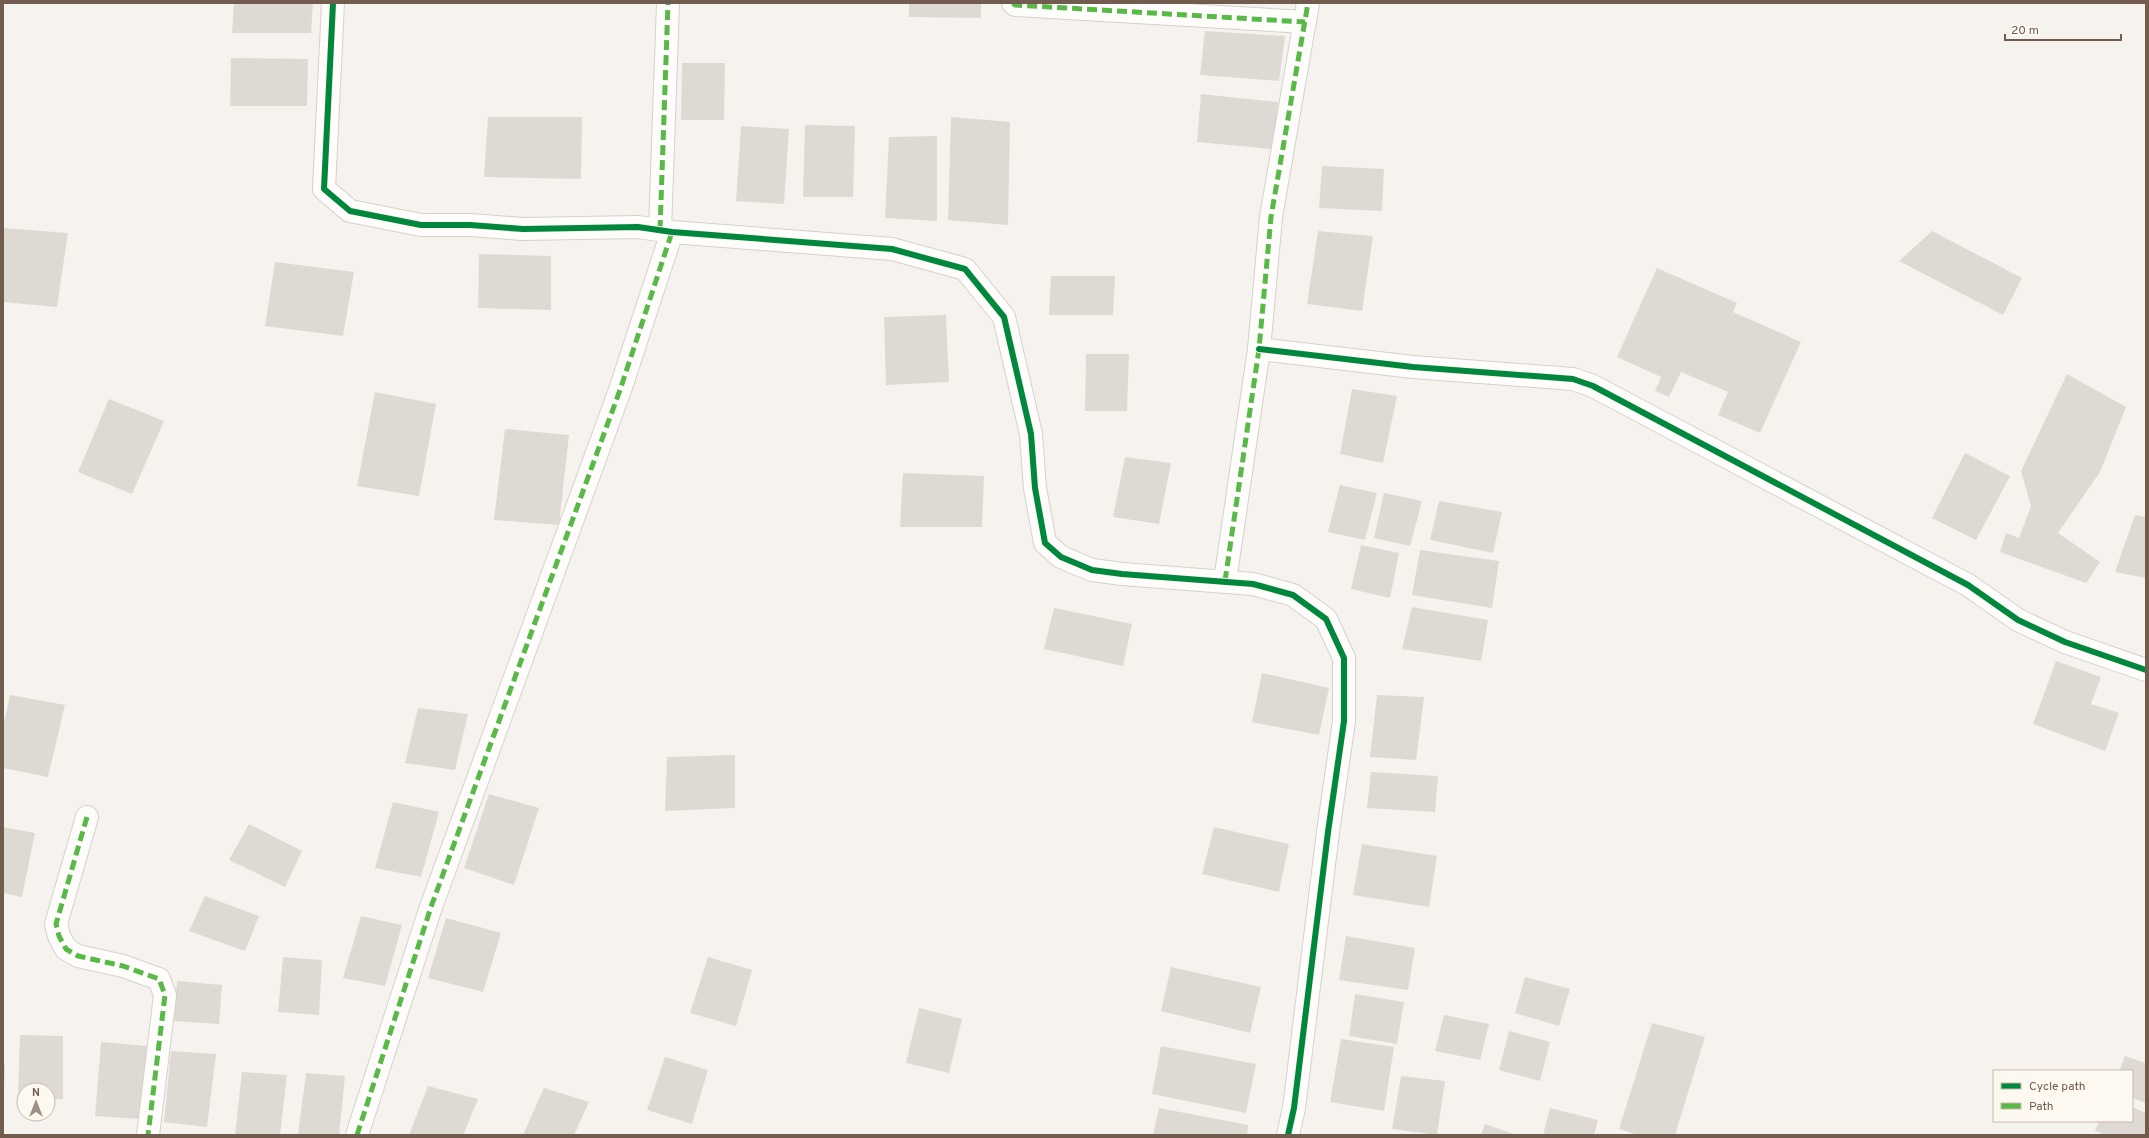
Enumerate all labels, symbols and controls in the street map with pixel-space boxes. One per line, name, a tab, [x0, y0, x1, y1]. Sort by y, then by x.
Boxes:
scale bar	[2005, 16, 2121, 42]
text: 20 m	[2011, 23, 2039, 39]
legend	[1993, 1070, 2133, 1122]
text: Cycle path	[2029, 1079, 2086, 1095]
north arrow	[16, 1082, 56, 1122]
text: N	[32, 1086, 40, 1100]
text: Path	[2029, 1099, 2054, 1115]

